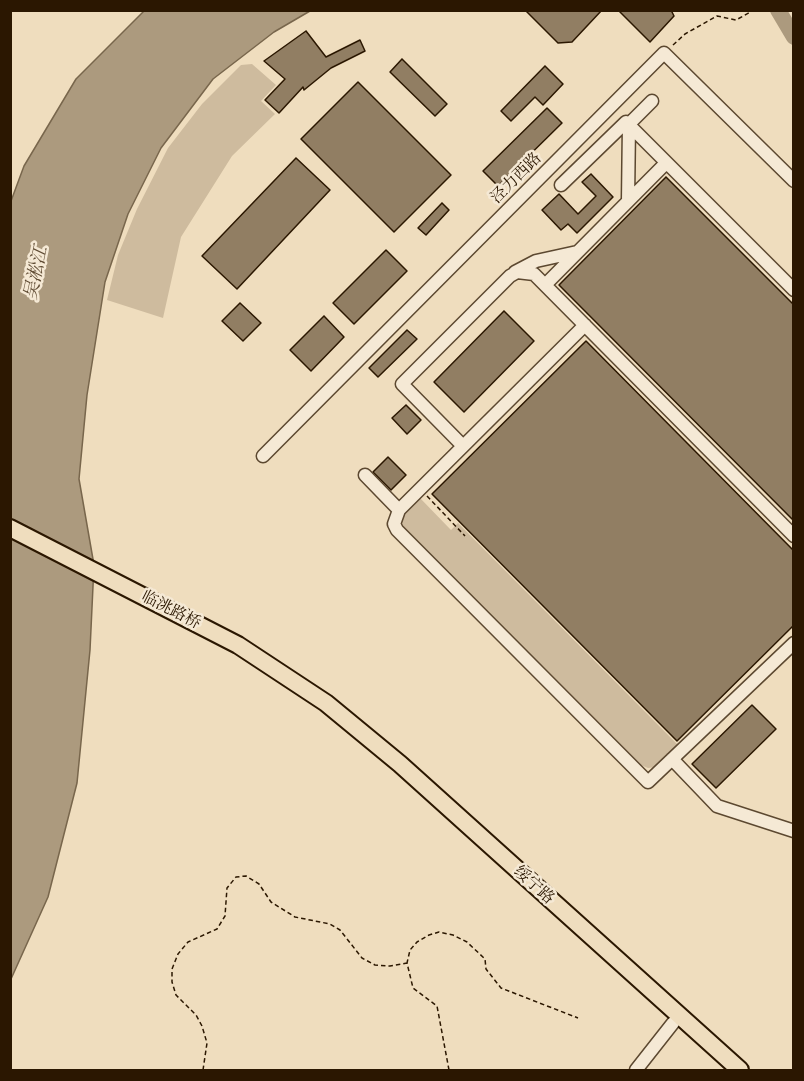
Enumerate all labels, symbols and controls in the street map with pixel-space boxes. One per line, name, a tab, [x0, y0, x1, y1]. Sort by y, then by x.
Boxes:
street label: 泾力西路	[487, 149, 545, 207]
water label: 吴淞江	[20, 244, 52, 302]
street label: 临洮路桥	[138, 587, 204, 633]
street label: 绥宁路	[510, 862, 558, 908]

